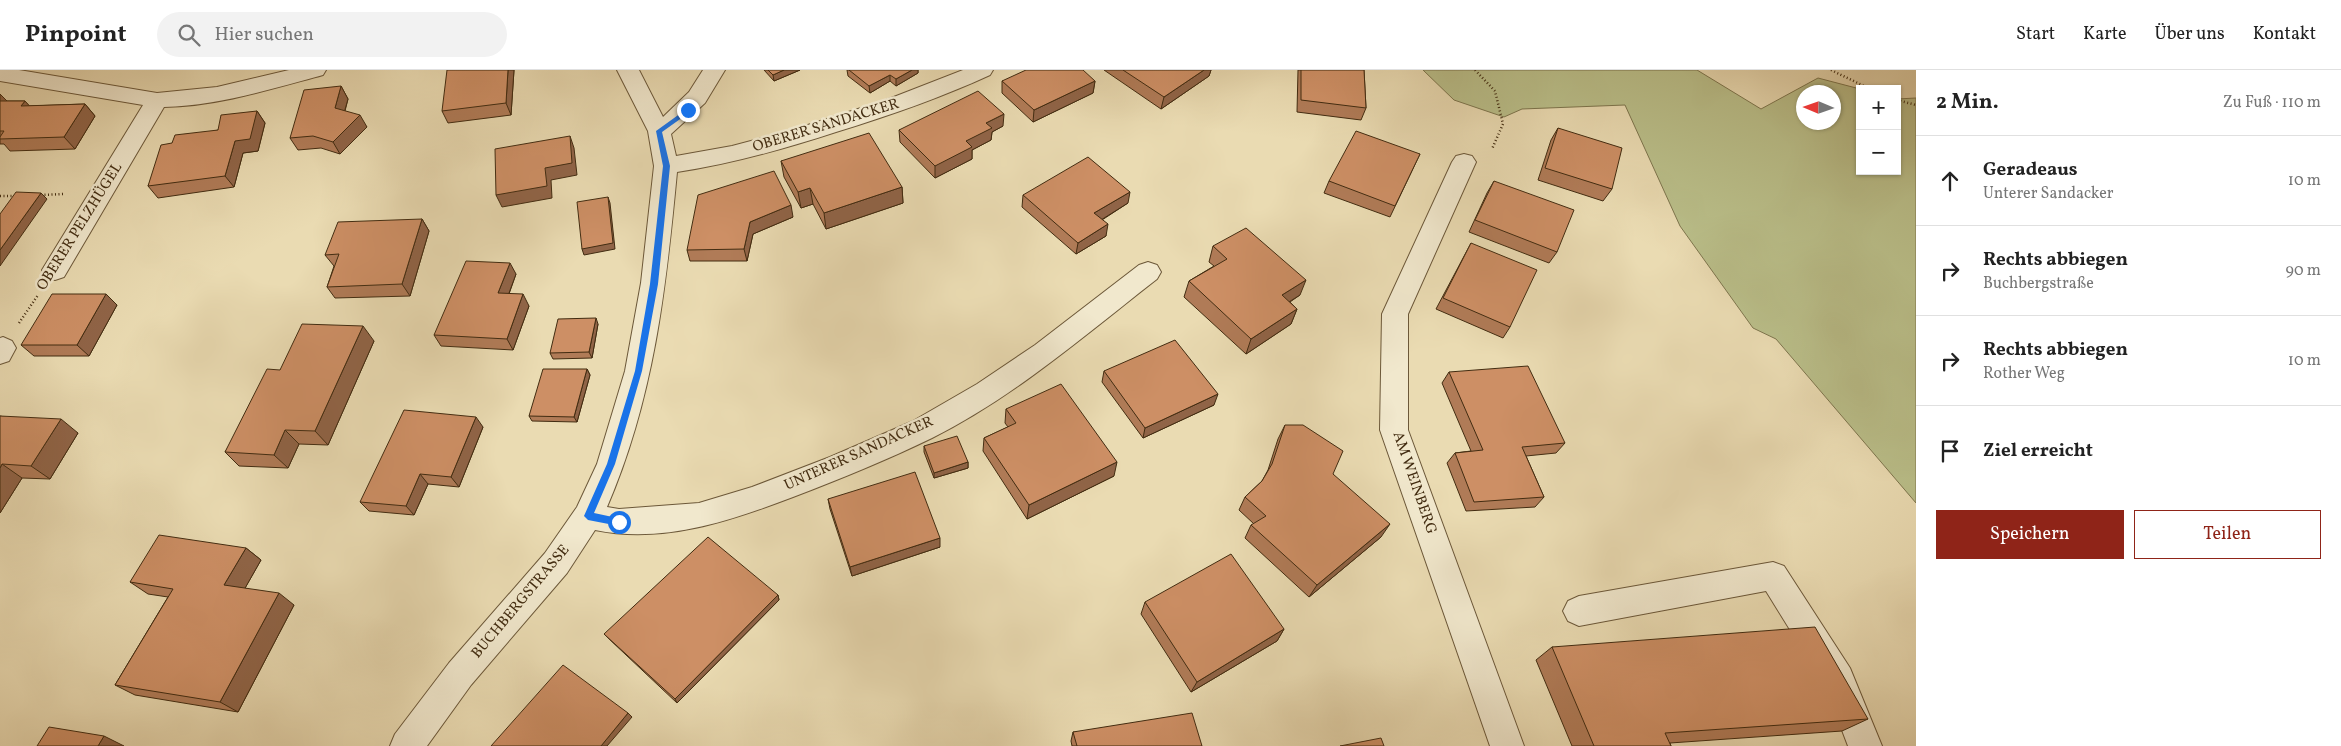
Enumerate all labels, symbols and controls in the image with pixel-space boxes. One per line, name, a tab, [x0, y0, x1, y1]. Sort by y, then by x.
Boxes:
search box	[157, 12, 507, 57]
text: Pinpoint	[25, 18, 127, 52]
icon: search	[175, 21, 203, 49]
text: Hier suchen	[215, 22, 314, 48]
text: Start	[2016, 22, 2055, 47]
text: Karte	[2083, 22, 2127, 47]
text: Über uns	[2155, 22, 2225, 47]
text: Kontakt	[2253, 22, 2316, 47]
north arrow	[1796, 85, 1841, 130]
map controls	[1856, 85, 1901, 175]
button: +	[1856, 85, 1901, 130]
text: 2 Min.	[1936, 88, 1999, 117]
text: Zu Fuß · 110 m	[2223, 92, 2321, 114]
street label: OBERER SANDACKER	[750, 94, 902, 158]
route end	[677, 99, 700, 122]
button: −	[1856, 130, 1901, 175]
text: Geradeaus	[1983, 157, 2078, 183]
street label: OBERER PELZHÜGEL	[32, 158, 128, 295]
icon: ahead	[1936, 167, 1964, 195]
text: 10 m	[2288, 170, 2321, 192]
text: Unterer Sandacker	[1983, 183, 2113, 205]
text: Rechts abbiegen	[1983, 247, 2128, 273]
icon: right	[1936, 257, 1964, 285]
text: 90 m	[2285, 260, 2321, 282]
text: Buchbergstraße	[1983, 273, 2094, 295]
text: Rechts abbiegen	[1983, 337, 2128, 363]
icon: right	[1936, 347, 1964, 375]
text: 10 m	[2288, 350, 2321, 372]
text: Rother Weg	[1983, 363, 2065, 385]
street label: UNTERER SANDACKER	[781, 412, 937, 496]
street label: AM WEINBERG	[1387, 429, 1441, 537]
icon: arrive	[1936, 437, 1964, 465]
text: Ziel erreicht	[1983, 438, 2093, 464]
button: Speichern	[1936, 510, 2124, 559]
button: Teilen	[2134, 510, 2321, 559]
route start	[608, 511, 631, 534]
street label: BUCHBERGSTRASSE	[467, 541, 575, 663]

